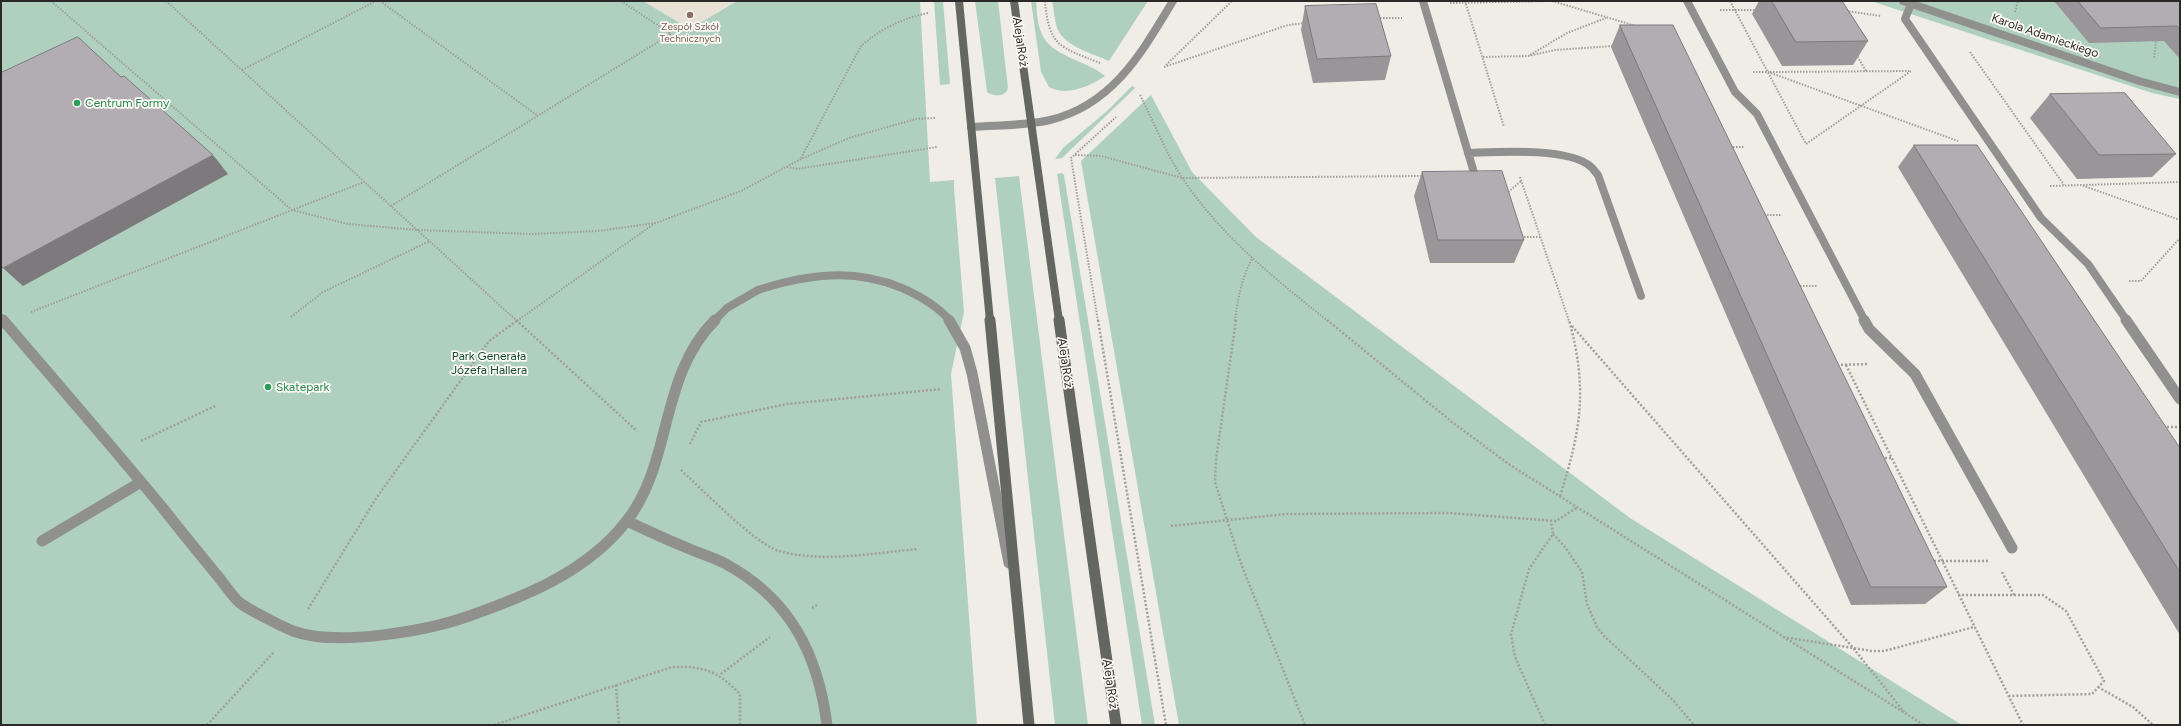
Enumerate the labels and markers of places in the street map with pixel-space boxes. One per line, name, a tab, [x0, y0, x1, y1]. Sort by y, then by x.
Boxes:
marker: Zespół Szkół Technicznych	[685, 10, 695, 20]
place label: Zespół Szkół Technicznych	[659, 21, 721, 44]
place label: Centrum Formy	[85, 96, 169, 110]
marker: Centrum Formy	[72, 98, 82, 108]
place label: Skatepark	[276, 380, 329, 394]
marker: Skatepark	[263, 382, 273, 392]

